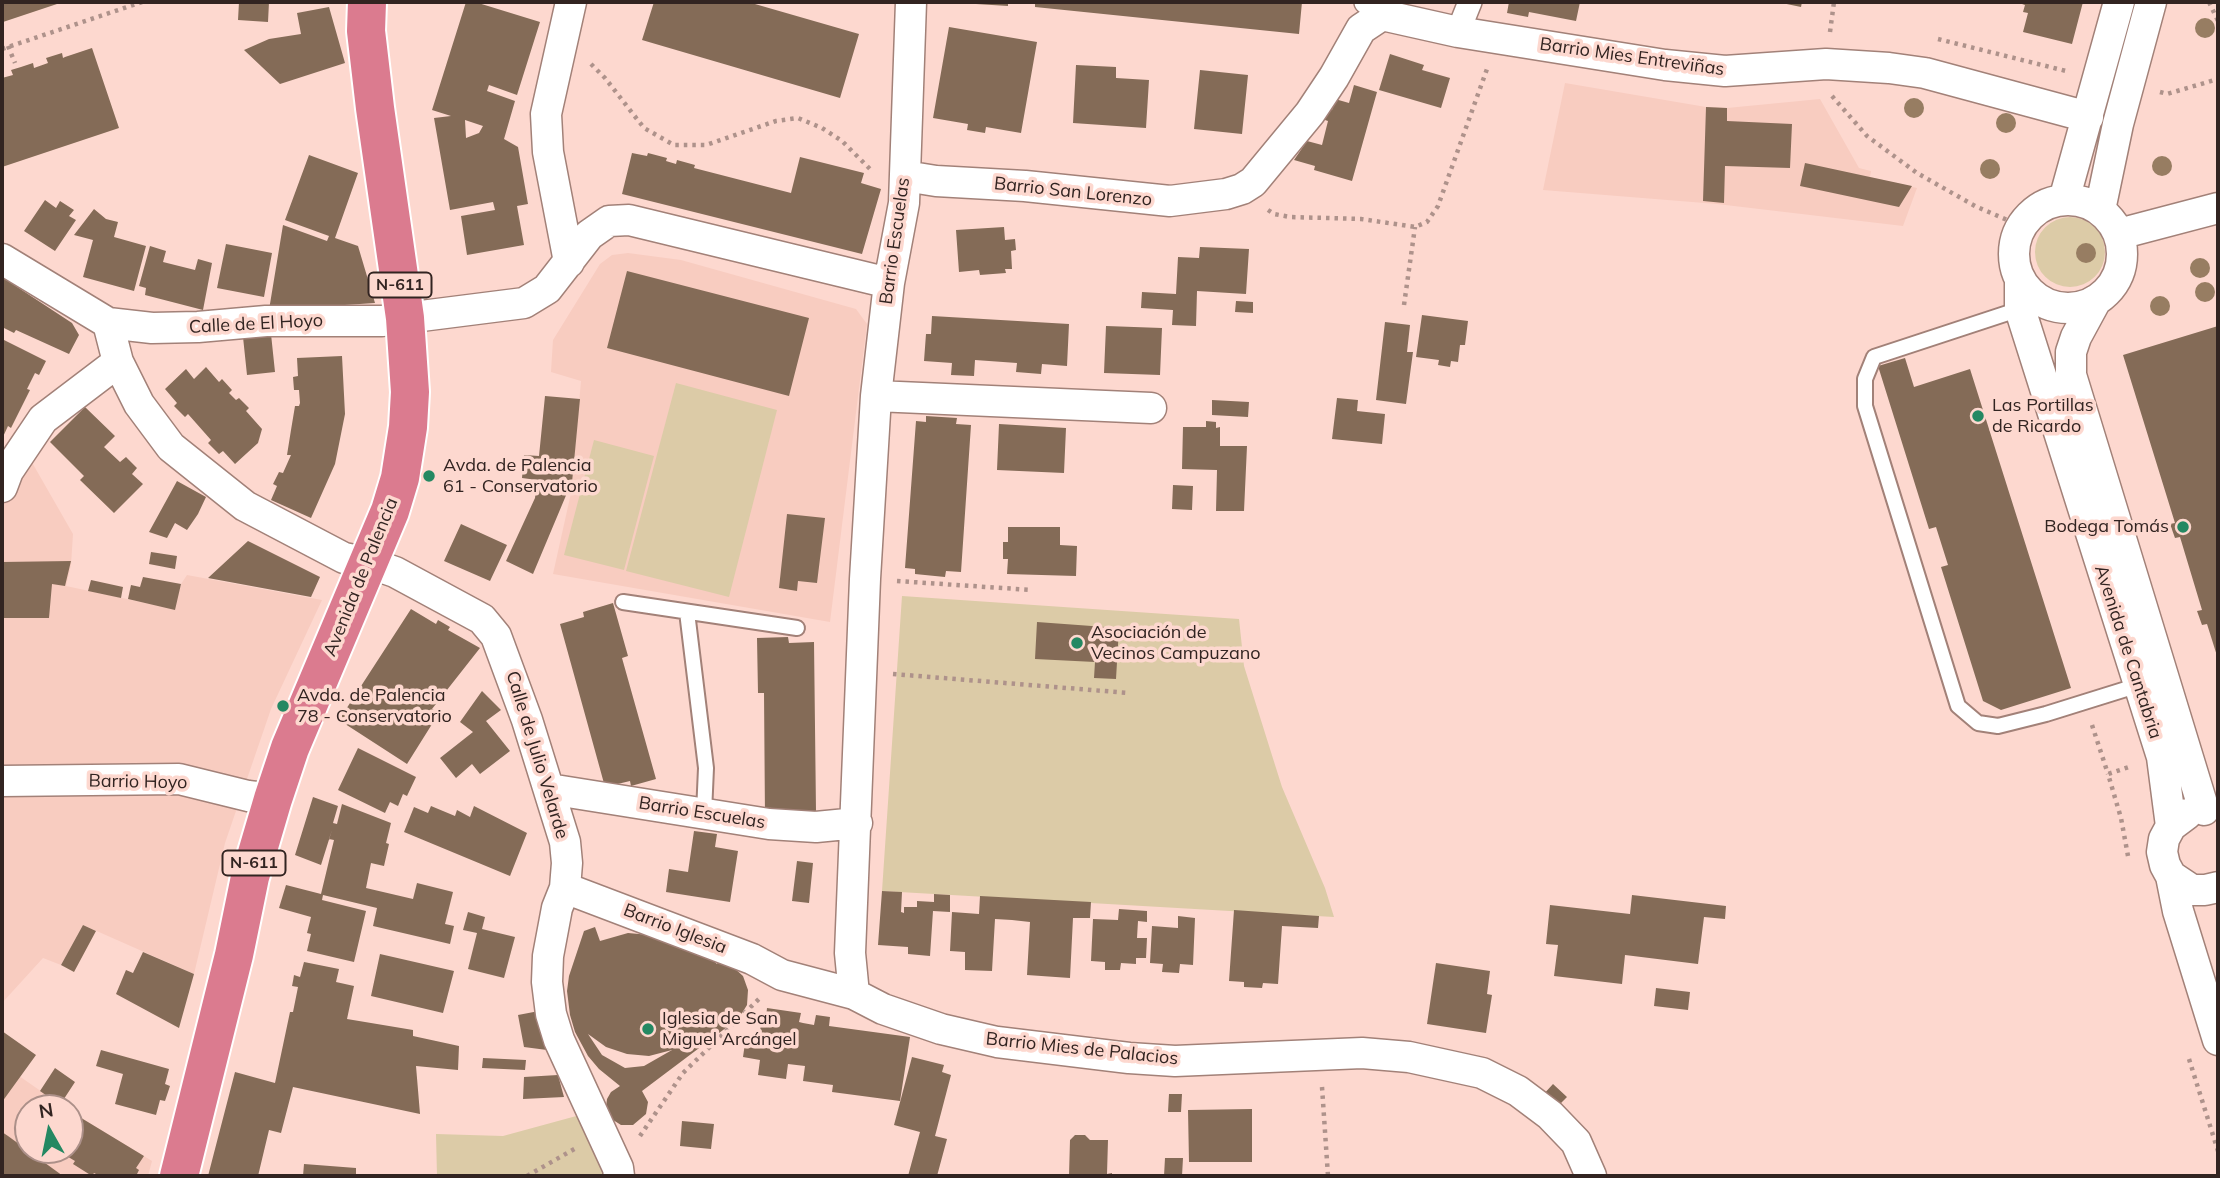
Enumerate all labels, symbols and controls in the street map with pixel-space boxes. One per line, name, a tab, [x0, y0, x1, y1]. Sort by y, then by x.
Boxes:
street label: Barrio Mies Entreviñas	[1538, 33, 1726, 81]
street label: Barrio San Lorenzo	[993, 173, 1153, 211]
street label: Barrio Escuelas	[875, 176, 915, 306]
road number: N-611	[368, 272, 432, 298]
street label: Calle de El Hoyo	[188, 310, 324, 338]
place label: Las Portillas de Ricardo	[1992, 395, 2094, 438]
marker: Las Portillas de Ricardo	[1970, 408, 1986, 424]
place label: Avda. de Palencia 61 - Conservatorio	[443, 455, 598, 498]
marker: Avda. de Palencia 61 - Conservatorio	[421, 468, 437, 484]
street label: Avenida de Palencia	[319, 495, 403, 659]
place label: Bodega Tomás	[2044, 516, 2169, 538]
marker: Bodega Tomás	[2175, 519, 2191, 535]
street label: Avenida de Cantabria	[2090, 562, 2166, 742]
place label: Asociación de Vecinos Campuzano	[1091, 622, 1261, 664]
marker: Asociación de Vecinos Campuzano	[1069, 635, 1085, 651]
street label: Calle de Julio Velarde	[501, 668, 573, 842]
place label: Avda. de Palencia 78 - Conservatorio	[297, 685, 452, 728]
marker: Avda. de Palencia 78 - Conservatorio	[275, 698, 291, 714]
street label: Barrio Hoyo	[88, 770, 188, 794]
street label: Barrio Escuelas	[637, 792, 767, 834]
road number: N-611	[222, 850, 286, 876]
street label: Barrio Iglesia	[620, 899, 730, 959]
place label: Iglesia de San Miguel Arcángel	[662, 1008, 797, 1050]
marker: Iglesia de San Miguel Arcángel	[640, 1021, 656, 1037]
street label: Barrio Mies de Palacios	[985, 1028, 1179, 1070]
north arrow	[14, 1094, 84, 1164]
text: N	[37, 1097, 55, 1123]

